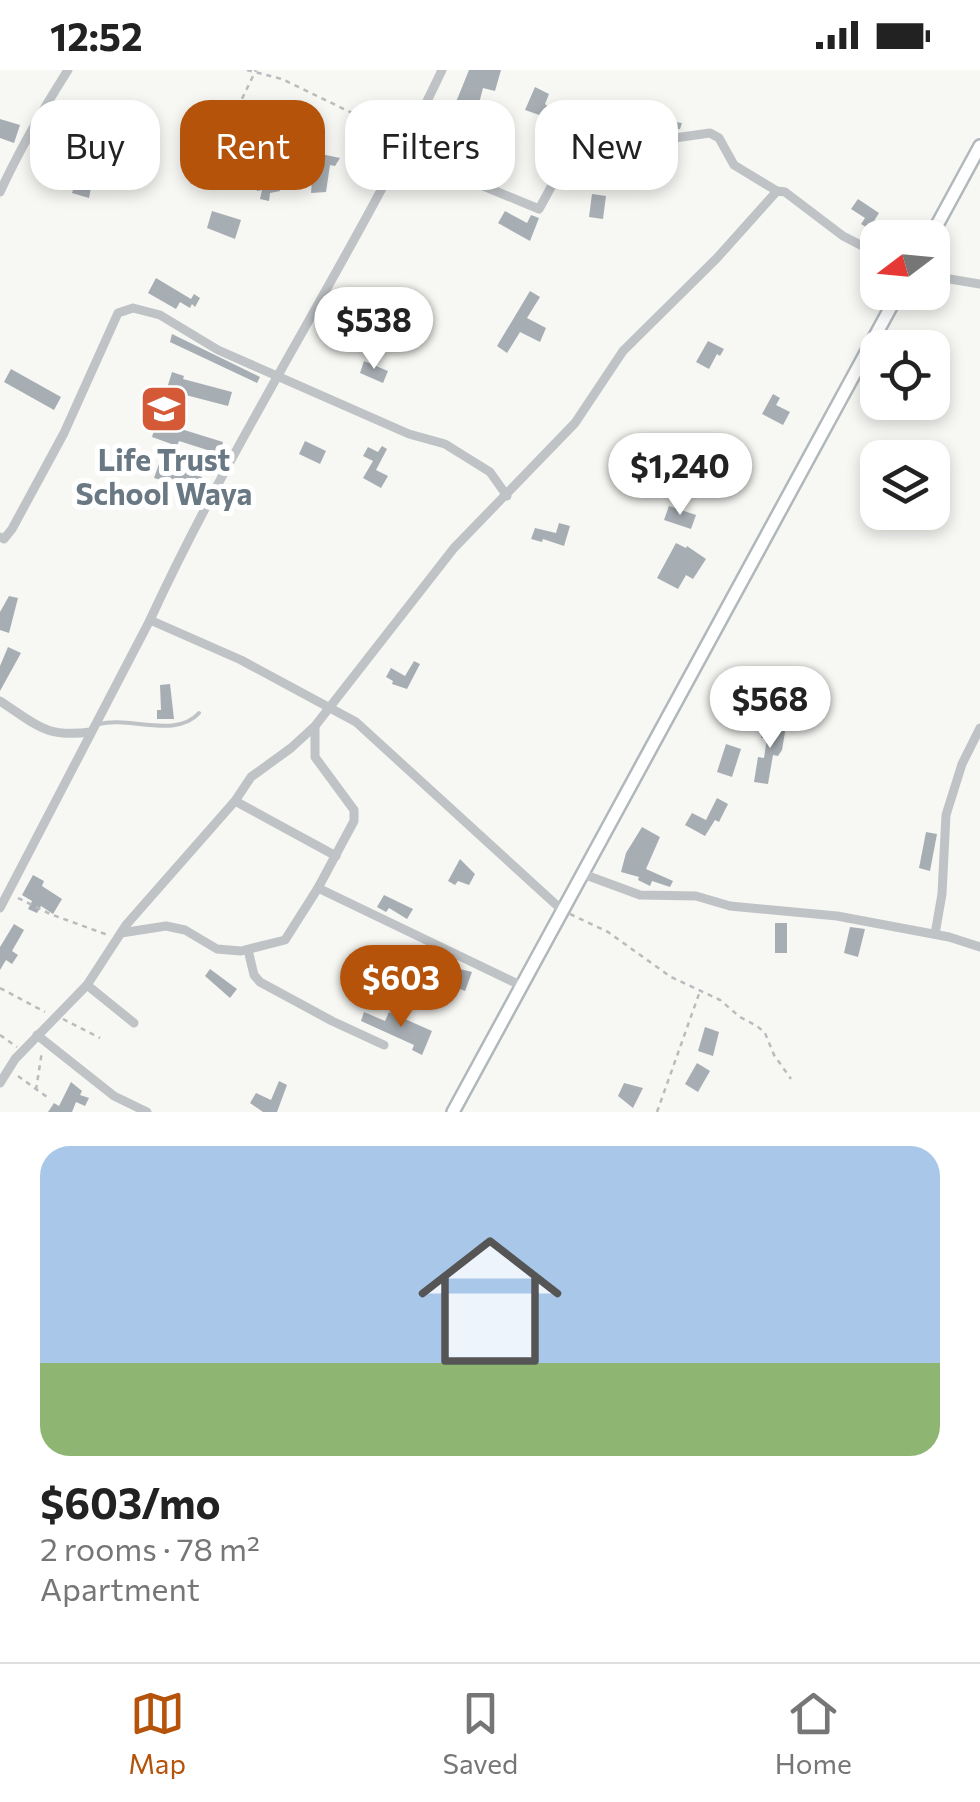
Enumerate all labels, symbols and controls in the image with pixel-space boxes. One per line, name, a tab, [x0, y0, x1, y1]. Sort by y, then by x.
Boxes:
text: 12:52	[50, 12, 143, 59]
chip: Buy	[30, 100, 160, 190]
chip: Rent	[180, 100, 325, 190]
chip: Filters	[345, 100, 515, 190]
chip: New	[535, 100, 678, 190]
north arrow	[860, 220, 950, 310]
map controls	[860, 220, 950, 530]
pin: $538	[315, 287, 433, 372]
text: $538	[336, 299, 412, 339]
button: locate	[860, 330, 950, 420]
school or university icon: Life Trust School Waya	[138, 383, 190, 435]
pin: $1,240	[599, 433, 761, 518]
place label: Life Trust School Waya	[76, 440, 252, 511]
button: layers	[860, 440, 950, 530]
text: $1,240	[630, 445, 730, 485]
pin: $568	[711, 666, 829, 751]
text: $568	[732, 678, 808, 718]
pin: $603	[342, 945, 460, 1030]
text: $603	[362, 957, 440, 997]
icon: home	[400, 1211, 580, 1391]
text: $603/mo	[40, 1476, 221, 1528]
text: 2 rooms · 78 m²	[40, 1528, 260, 1568]
text: Apartment	[40, 1568, 200, 1608]
tab: Map	[128, 1686, 186, 1780]
tab: Saved	[443, 1686, 518, 1780]
tab: Home	[775, 1686, 852, 1780]

